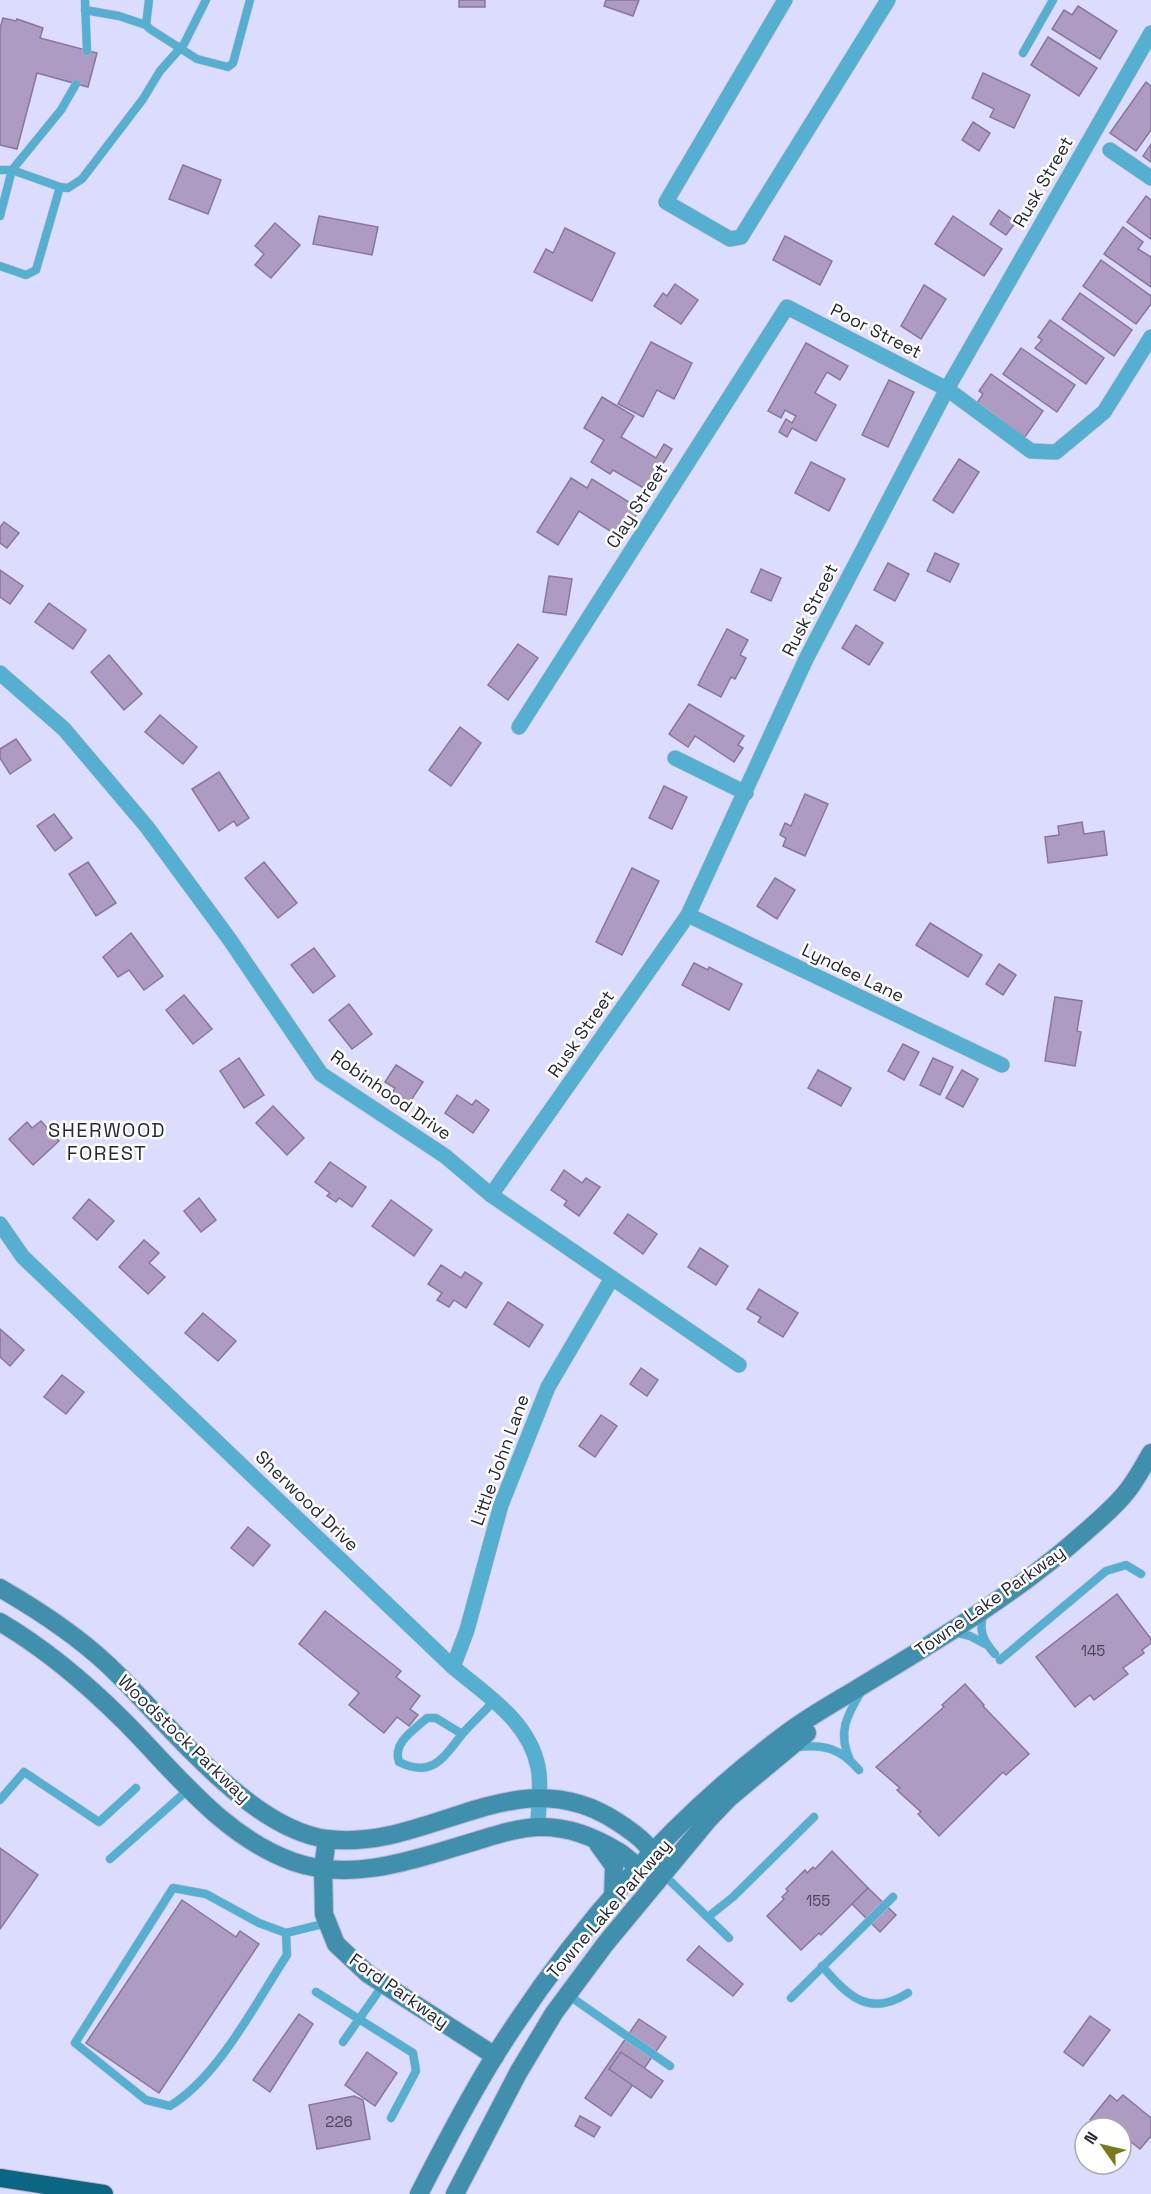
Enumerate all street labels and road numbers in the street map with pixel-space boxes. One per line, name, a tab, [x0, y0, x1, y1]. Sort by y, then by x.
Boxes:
street label: Rusk Street	[1007, 132, 1078, 231]
street label: Poor Street	[827, 298, 926, 363]
street label: Clay Street	[601, 459, 673, 553]
street label: Rusk Street	[776, 559, 843, 660]
street label: Lyndee Lane	[798, 938, 908, 1007]
street label: Rusk Street	[542, 986, 619, 1082]
street label: Robinhood Drive	[326, 1044, 456, 1145]
street label: Little John Lane	[465, 1391, 534, 1529]
street label: Sherwood Drive	[251, 1445, 364, 1556]
street label: Towne Lake Parkway	[910, 1540, 1069, 1661]
street label: Woodstock Parkway	[113, 1669, 256, 1808]
street label: Towne Lake Parkway	[542, 1834, 676, 1983]
street label: Ford Parkway	[345, 1948, 453, 2033]

